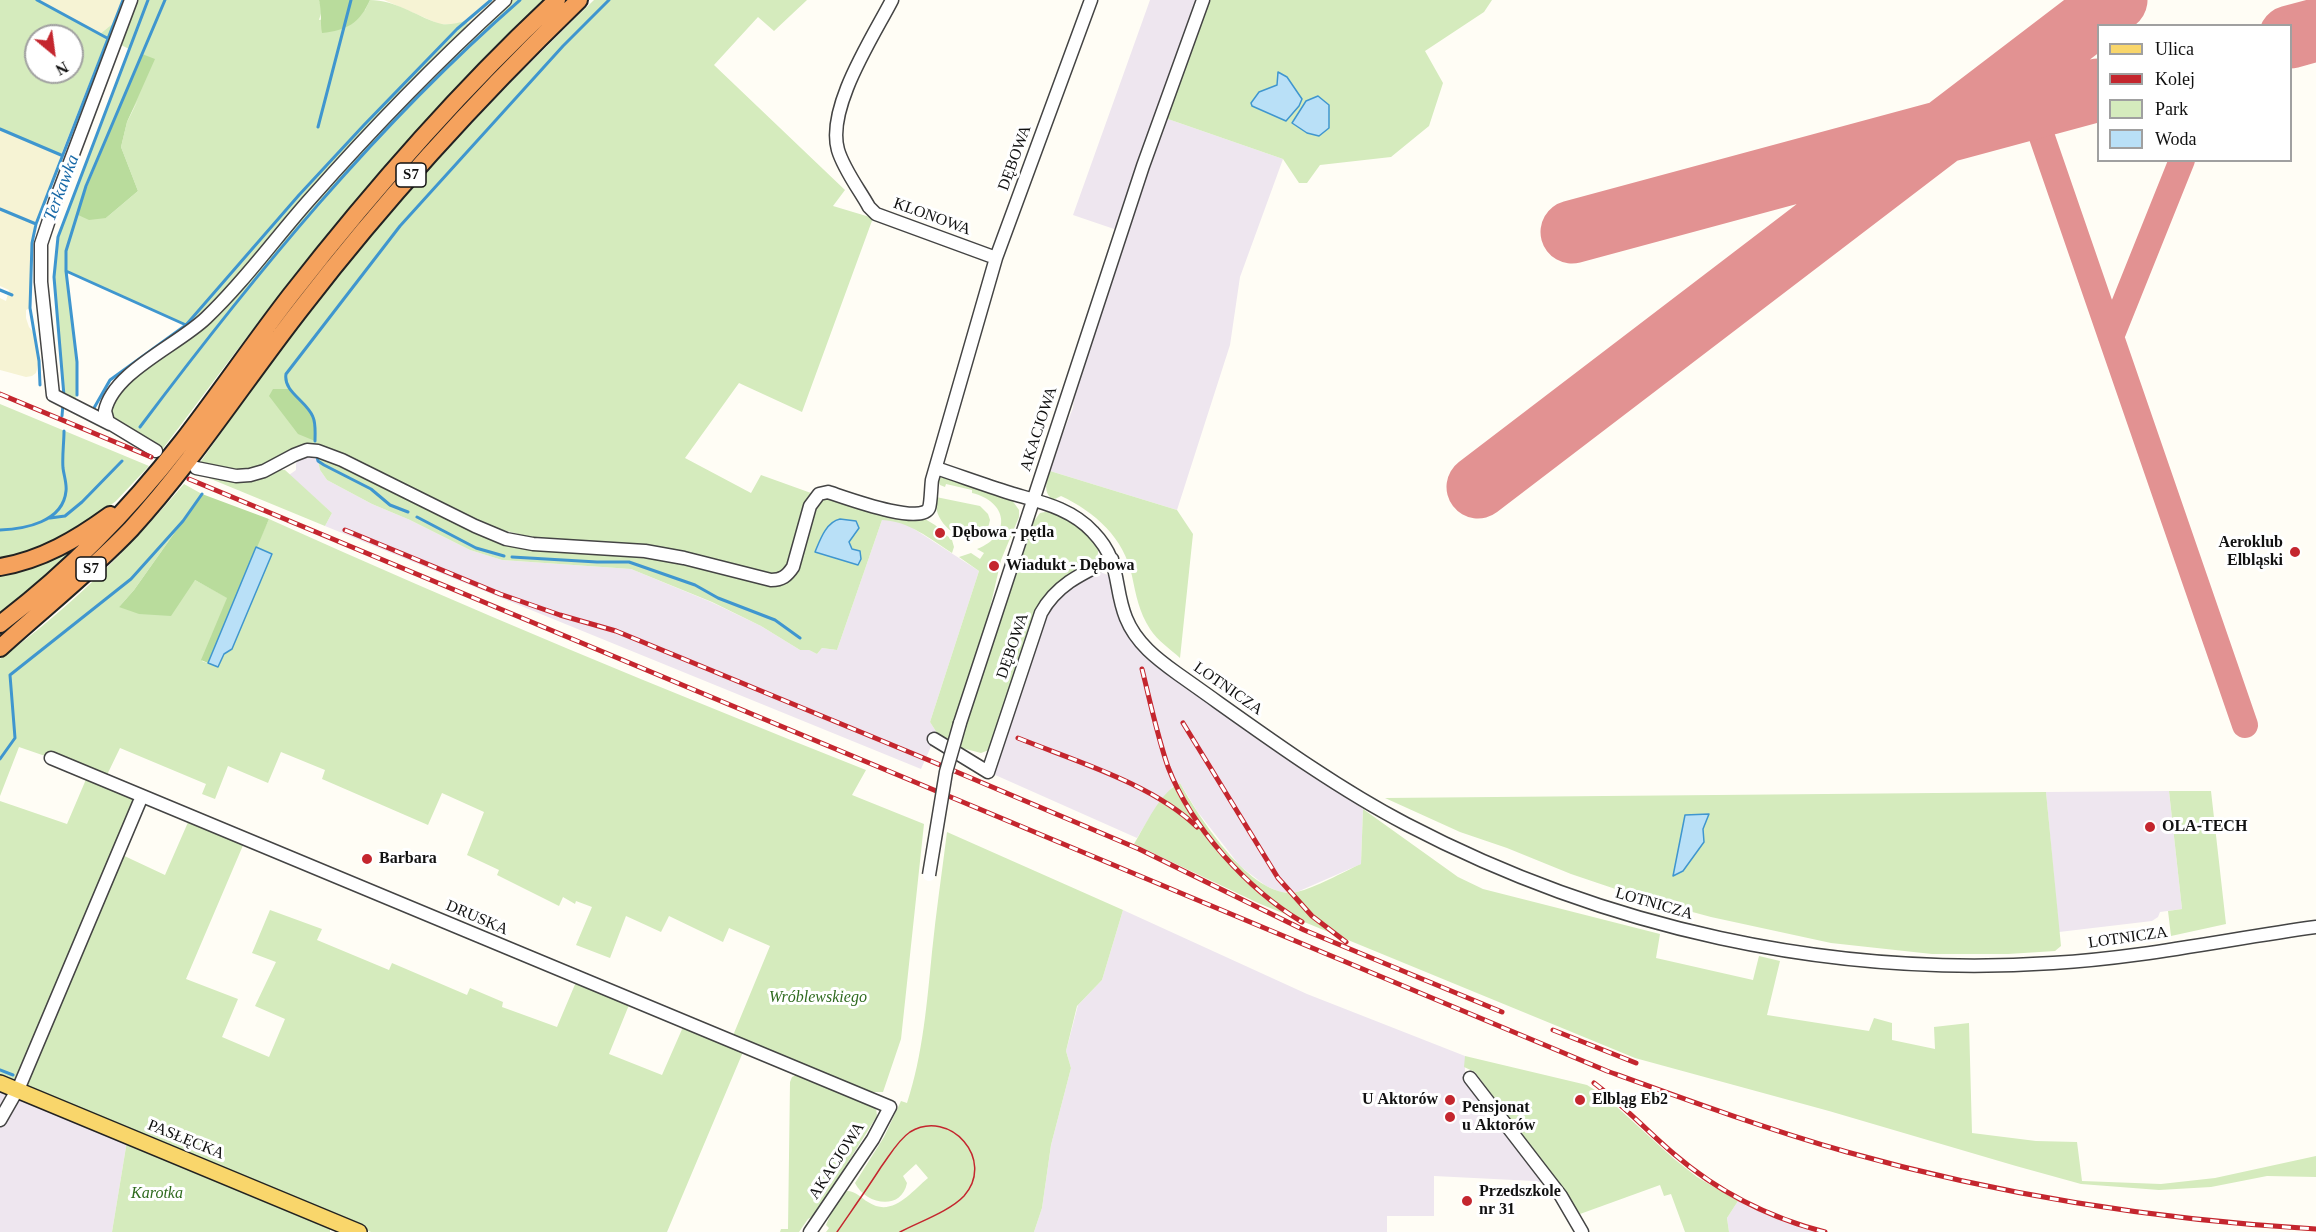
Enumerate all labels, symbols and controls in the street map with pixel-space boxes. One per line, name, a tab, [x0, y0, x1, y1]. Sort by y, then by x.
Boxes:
north arrow	[24, 24, 84, 84]
legend	[2097, 24, 2292, 162]
text: Ulica	[2155, 39, 2194, 59]
text: N	[53, 58, 71, 79]
text: Kolej	[2155, 69, 2195, 89]
text: Park	[2155, 99, 2188, 119]
street label: DĘBOWA	[994, 123, 1036, 193]
text: Woda	[2155, 129, 2197, 149]
water label: Terkawka	[39, 152, 85, 224]
road number: S7	[396, 163, 426, 187]
street label: KLONOWA	[891, 194, 973, 240]
street label: AKACJOWA	[1016, 384, 1062, 474]
place label: Dębowa - pętla	[952, 523, 1054, 543]
marker: Dębowa - pętla	[933, 526, 947, 540]
place label: Aeroklub Elbląski	[2218, 533, 2283, 571]
marker: Aeroklub Elbląski	[2288, 545, 2302, 559]
place label: Wiadukt - Dębowa	[1006, 556, 1135, 576]
road number: S7	[76, 557, 106, 581]
marker: Wiadukt - Dębowa	[987, 559, 1001, 573]
street label: DĘBOWA	[993, 611, 1033, 681]
street label: LOTNICZA	[1190, 658, 1266, 720]
place label: OLA-TECH	[2162, 817, 2247, 837]
marker: OLA-TECH	[2143, 820, 2157, 834]
place label: Barbara	[379, 849, 437, 869]
marker: Barbara	[360, 852, 374, 866]
street label: LOTNICZA	[1613, 884, 1695, 924]
street label: DRUSKA	[443, 896, 511, 940]
street label: LOTNICZA	[2087, 923, 2169, 953]
park label: Wróblewskiego	[769, 988, 867, 1008]
place label: U Aktorów	[1362, 1090, 1438, 1110]
place label: Elbląg Eb2	[1592, 1090, 1668, 1110]
marker: U Aktorów	[1443, 1093, 1457, 1107]
marker: Elbląg Eb2	[1573, 1093, 1587, 1107]
place label: Pensjonat u Aktorów	[1462, 1098, 1535, 1136]
marker: Pensjonat u Aktorów	[1443, 1110, 1457, 1124]
street label: PASŁĘCKA	[145, 1116, 227, 1164]
street label: AKACJOWA	[805, 1119, 869, 1203]
place label: Przedszkole nr 31	[1479, 1182, 1561, 1220]
park label: Karotka	[131, 1184, 183, 1204]
marker: Przedszkole nr 31	[1460, 1194, 1474, 1208]

